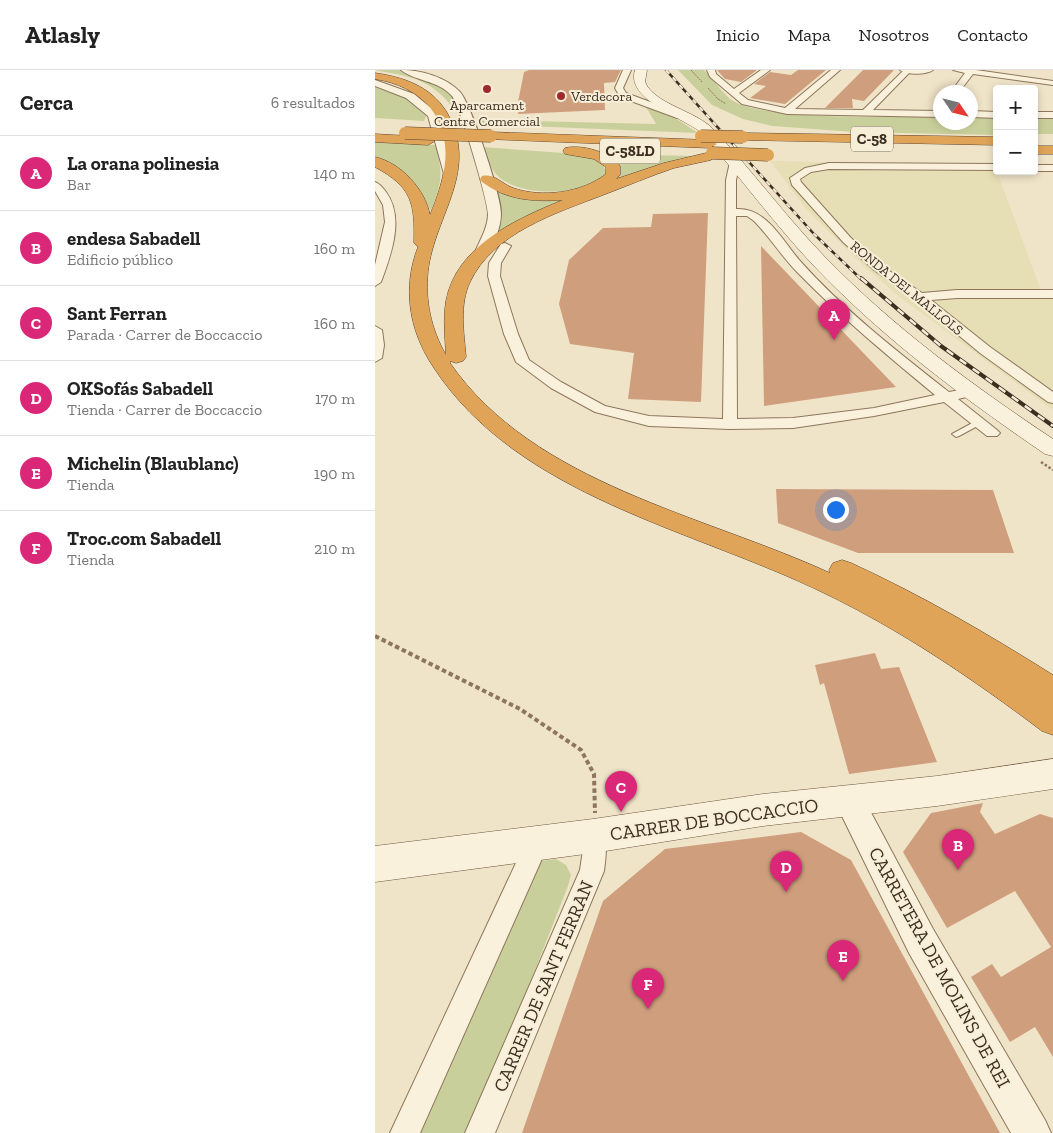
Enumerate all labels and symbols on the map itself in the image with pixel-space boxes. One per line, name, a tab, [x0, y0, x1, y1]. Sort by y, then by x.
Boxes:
marker: Aparcament Centre Comercial	[481, 83, 493, 95]
north arrow	[933, 85, 978, 130]
place label: Verdecora	[570, 88, 632, 105]
marker: Verdecora	[555, 90, 567, 102]
place label: Aparcament Centre Comercial	[434, 97, 540, 130]
road number: C-58	[851, 126, 893, 152]
road number: C-58LD	[600, 138, 660, 164]
street label: RONDA DEL MALLOLS	[847, 238, 967, 339]
pin: A	[818, 299, 850, 340]
your location	[823, 497, 849, 523]
pin: C	[605, 771, 637, 812]
street label: CARRER DE BOCCACCIO	[609, 793, 820, 845]
pin: B	[942, 829, 974, 870]
street label: CARRETERA DE MOLINS DE REI	[864, 843, 1015, 1091]
pin: D	[770, 851, 802, 892]
street label: CARRER DE SANT FERRAN	[488, 877, 598, 1095]
pin: E	[827, 940, 859, 981]
pin: F	[632, 968, 664, 1009]

